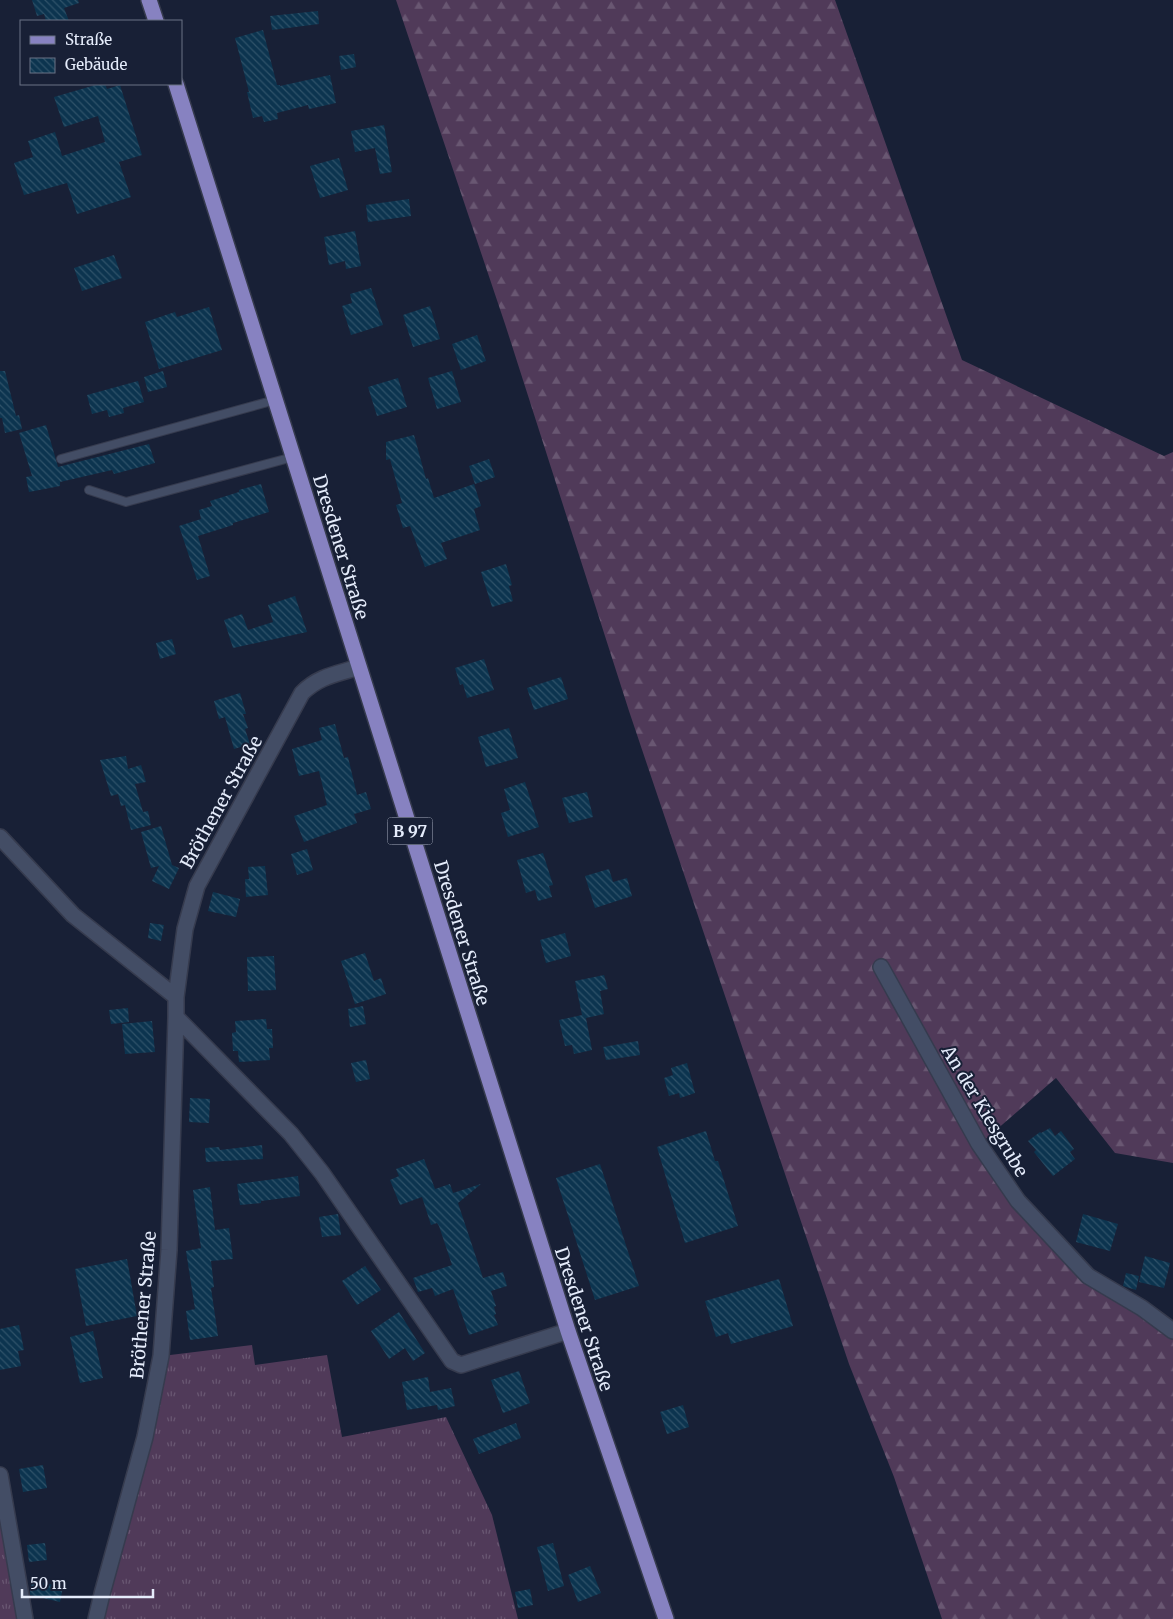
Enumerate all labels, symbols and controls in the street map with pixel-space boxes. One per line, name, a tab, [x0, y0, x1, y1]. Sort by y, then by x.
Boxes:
legend	[20, 20, 182, 85]
text: Straße	[65, 30, 112, 49]
text: Gebäude	[65, 55, 128, 74]
street label: Dresdener Straße	[308, 472, 374, 622]
street label: Bröthener Straße	[175, 731, 267, 873]
road number: B 97	[388, 818, 432, 844]
street label: Dresdener Straße	[429, 858, 495, 1008]
street label: An der Kiesgrube	[936, 1040, 1033, 1181]
street label: Bröthener Straße	[125, 1230, 161, 1380]
street label: Dresdener Straße	[550, 1244, 618, 1394]
scale bar	[22, 1566, 154, 1598]
text: 50 m	[30, 1574, 67, 1593]

